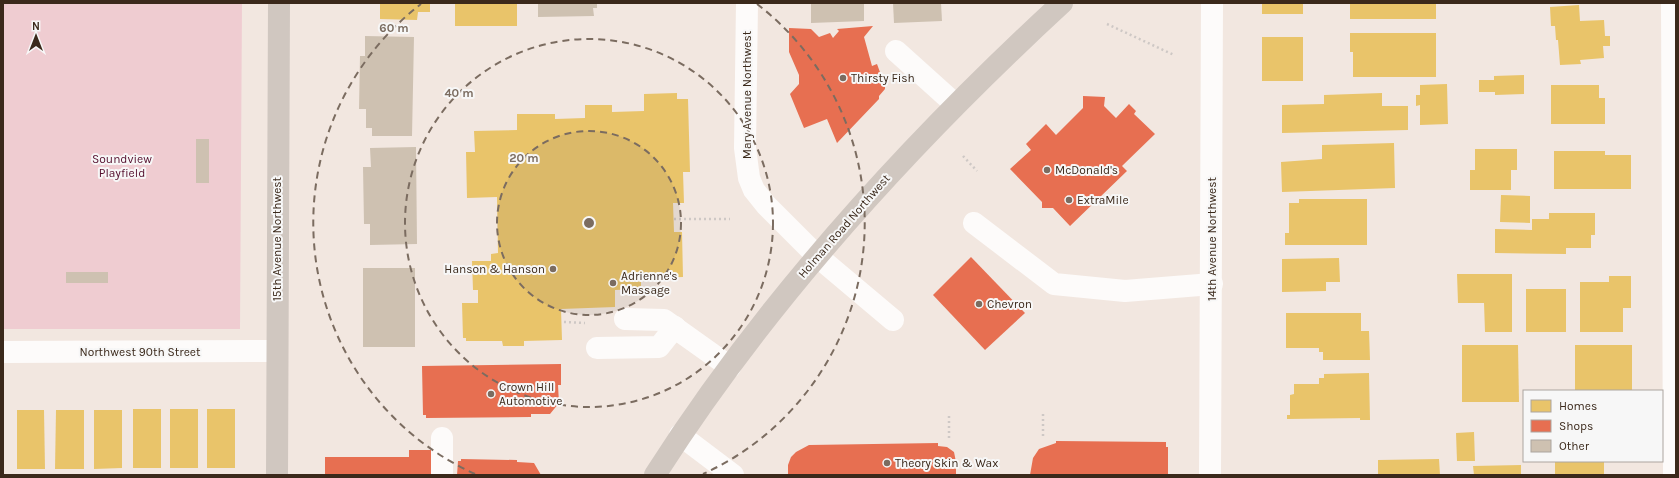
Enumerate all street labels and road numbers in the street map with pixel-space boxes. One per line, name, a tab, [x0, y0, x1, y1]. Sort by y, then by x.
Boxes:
street label: Mary Avenue Northwest	[740, 30, 754, 159]
street label: Holman Road Northwest	[795, 171, 893, 281]
street label: 15th Avenue Northwest	[270, 176, 284, 301]
street label: 14th Avenue Northwest	[1205, 176, 1219, 301]
street label: Northwest 90th Street	[79, 345, 201, 359]

